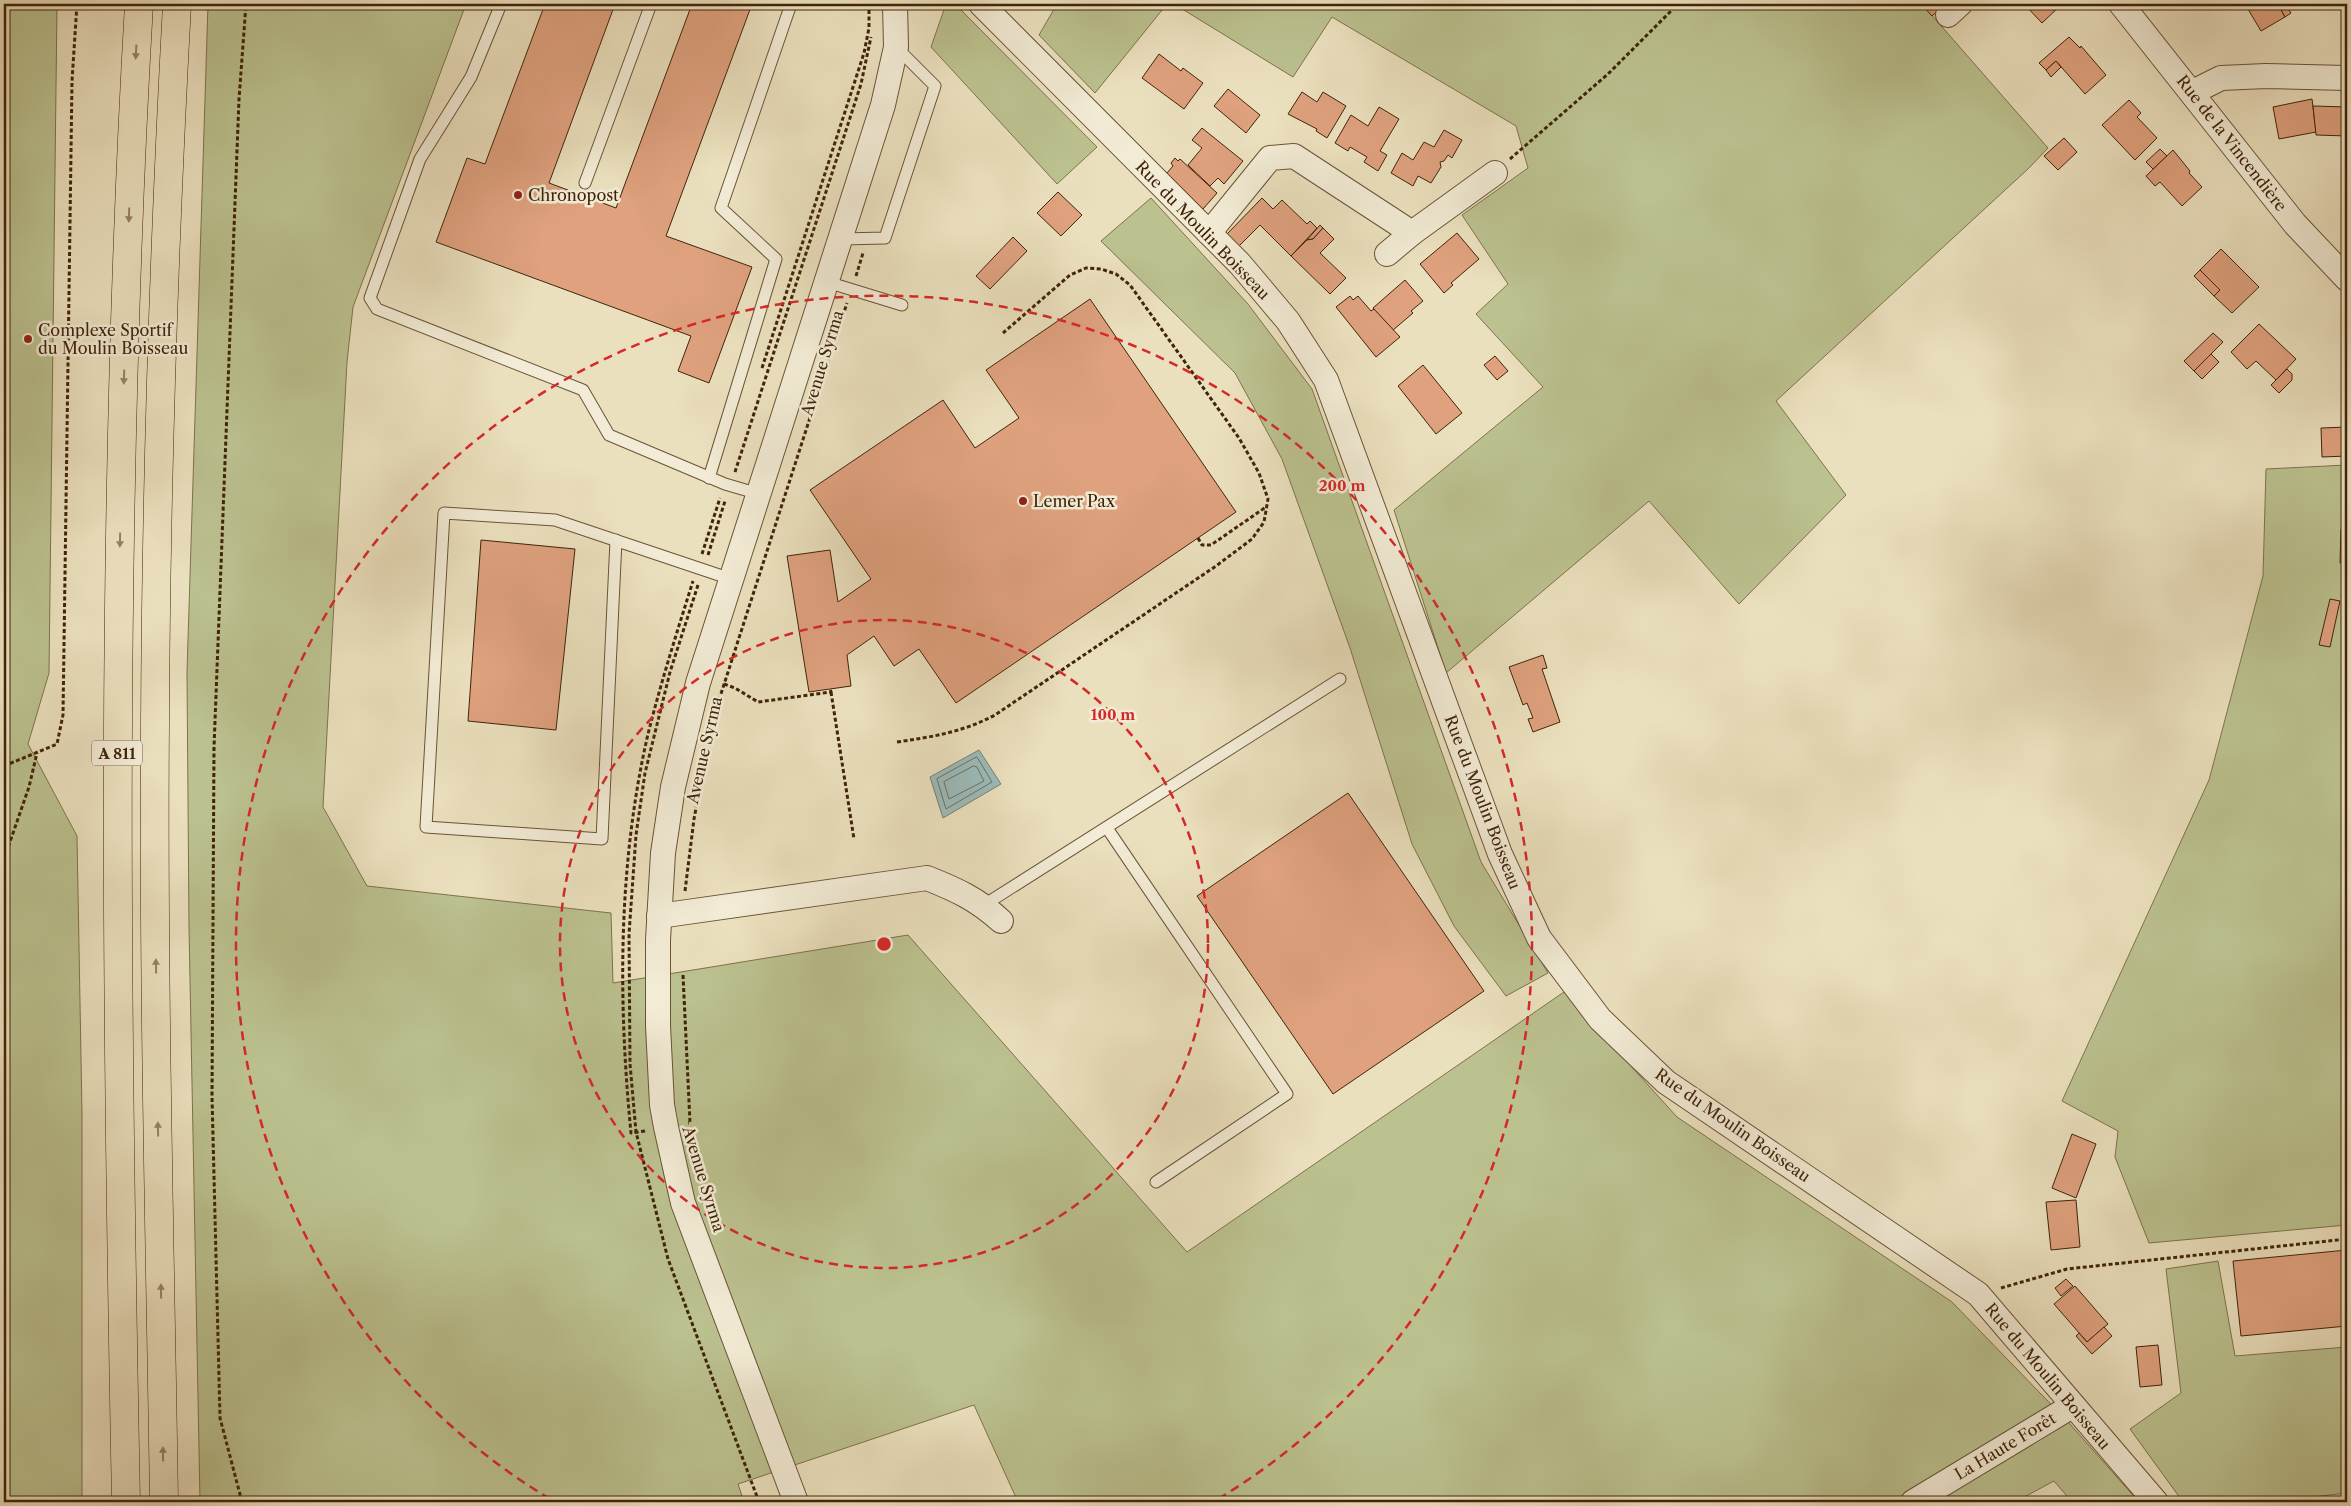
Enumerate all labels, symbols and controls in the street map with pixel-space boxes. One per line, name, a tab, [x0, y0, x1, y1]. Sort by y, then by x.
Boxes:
one-way arrow	[132, 45, 140, 61]
street label: Rue de la Vincendière	[2173, 71, 2291, 215]
street label: Rue du Moulin Boisseau	[1132, 157, 1275, 304]
place label: Chronopost	[528, 185, 619, 205]
marker: Chronopost	[512, 189, 524, 201]
one-way arrow	[125, 207, 133, 223]
street label: Avenue Syrma	[796, 307, 848, 419]
place label: Complexe Sportif du Moulin Boisseau	[38, 320, 188, 358]
marker: Complexe Sportif du Moulin Boisseau	[22, 333, 34, 345]
one-way arrow	[120, 369, 128, 385]
text: 200 m	[1319, 476, 1365, 495]
place label: Lemer Pax	[1033, 491, 1116, 511]
marker: Lemer Pax	[1017, 495, 1029, 507]
one-way arrow	[116, 532, 124, 548]
street label: Avenue Syrma	[682, 694, 726, 807]
text: 100 m	[1091, 705, 1135, 724]
street label: Rue du Moulin Boisseau	[1441, 712, 1526, 892]
road number: A 811	[92, 740, 142, 766]
centre of rings	[875, 935, 893, 953]
one-way arrow	[152, 958, 160, 974]
street label: Rue du Moulin Boisseau	[1651, 1064, 1815, 1186]
one-way arrow	[154, 1120, 162, 1136]
street label: Avenue Syrma	[678, 1123, 730, 1235]
one-way arrow	[157, 1283, 165, 1299]
street label: Rue du Moulin Boisseau	[1981, 1299, 2115, 1453]
street label: La Haute Forêt	[1951, 1408, 2059, 1484]
one-way arrow	[159, 1445, 167, 1461]

